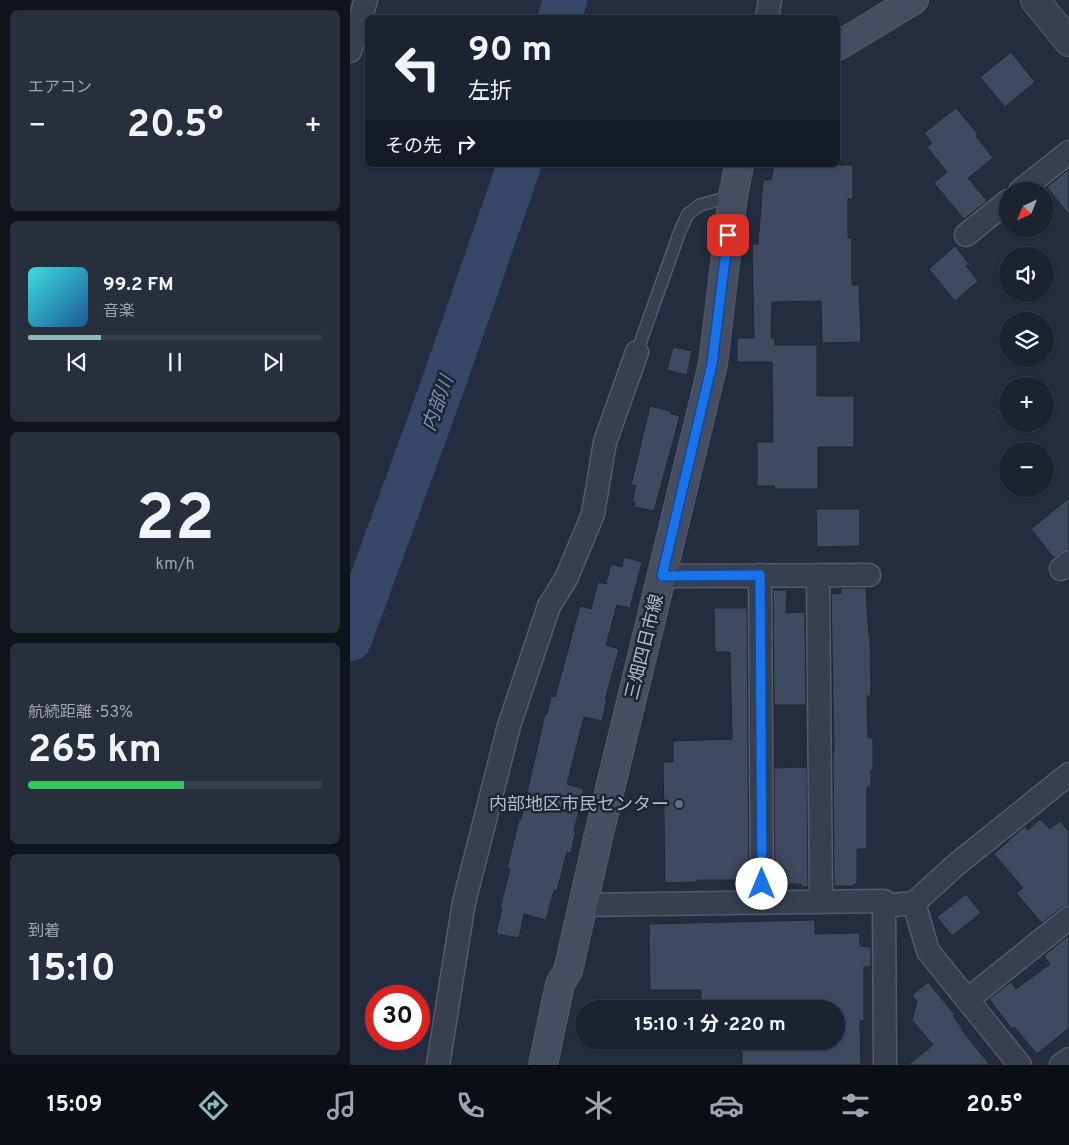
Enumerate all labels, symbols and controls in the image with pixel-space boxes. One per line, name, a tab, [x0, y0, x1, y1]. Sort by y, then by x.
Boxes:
text: 90 m	[468, 29, 552, 73]
icon: left	[385, 35, 450, 100]
text: エアコン	[28, 78, 92, 98]
text: 左折	[468, 79, 512, 106]
text: 20.5°	[127, 102, 223, 151]
text: −	[28, 109, 46, 145]
text: +	[304, 109, 322, 145]
icon: right	[452, 130, 480, 158]
text: その先	[385, 135, 442, 159]
north arrow	[999, 182, 1054, 238]
map controls	[999, 182, 1054, 497]
pin	[707, 214, 749, 256]
icon: arrive	[714, 221, 742, 249]
button: sound	[999, 247, 1054, 302]
text: 99.2 FM	[103, 273, 174, 297]
text: 音楽	[103, 302, 135, 322]
button: layers	[999, 312, 1054, 367]
icon: previous	[63, 348, 91, 376]
icon: pause	[161, 348, 189, 376]
icon: next	[259, 348, 287, 376]
water label: 内部川	[418, 371, 461, 435]
button: +	[999, 377, 1054, 432]
button: −	[999, 442, 1054, 497]
text: 22	[135, 481, 215, 563]
text: km/h	[156, 555, 194, 575]
street label: 三畑四日市線	[621, 592, 670, 703]
text: 航続距離 · 53%	[28, 703, 133, 723]
text: 265 km	[28, 727, 162, 776]
place label: 内部地区市民センター	[489, 794, 669, 817]
marker: 内部地区市民センター	[673, 798, 685, 810]
position arrow	[735, 857, 787, 909]
text: 到着	[28, 922, 60, 942]
text: 15:10	[28, 946, 116, 995]
speed limit sign: 30	[365, 985, 430, 1050]
text: 15:10 · 1 分 · 220 m	[634, 1013, 786, 1037]
icon: directions	[196, 1088, 231, 1123]
icon: music	[324, 1088, 359, 1123]
icon: phone	[453, 1088, 488, 1123]
icon: climate	[581, 1088, 616, 1123]
icon: car	[709, 1088, 744, 1123]
icon: filters	[838, 1088, 873, 1123]
text: 15:09	[47, 1092, 102, 1119]
text: 20.5°	[966, 1092, 1022, 1119]

